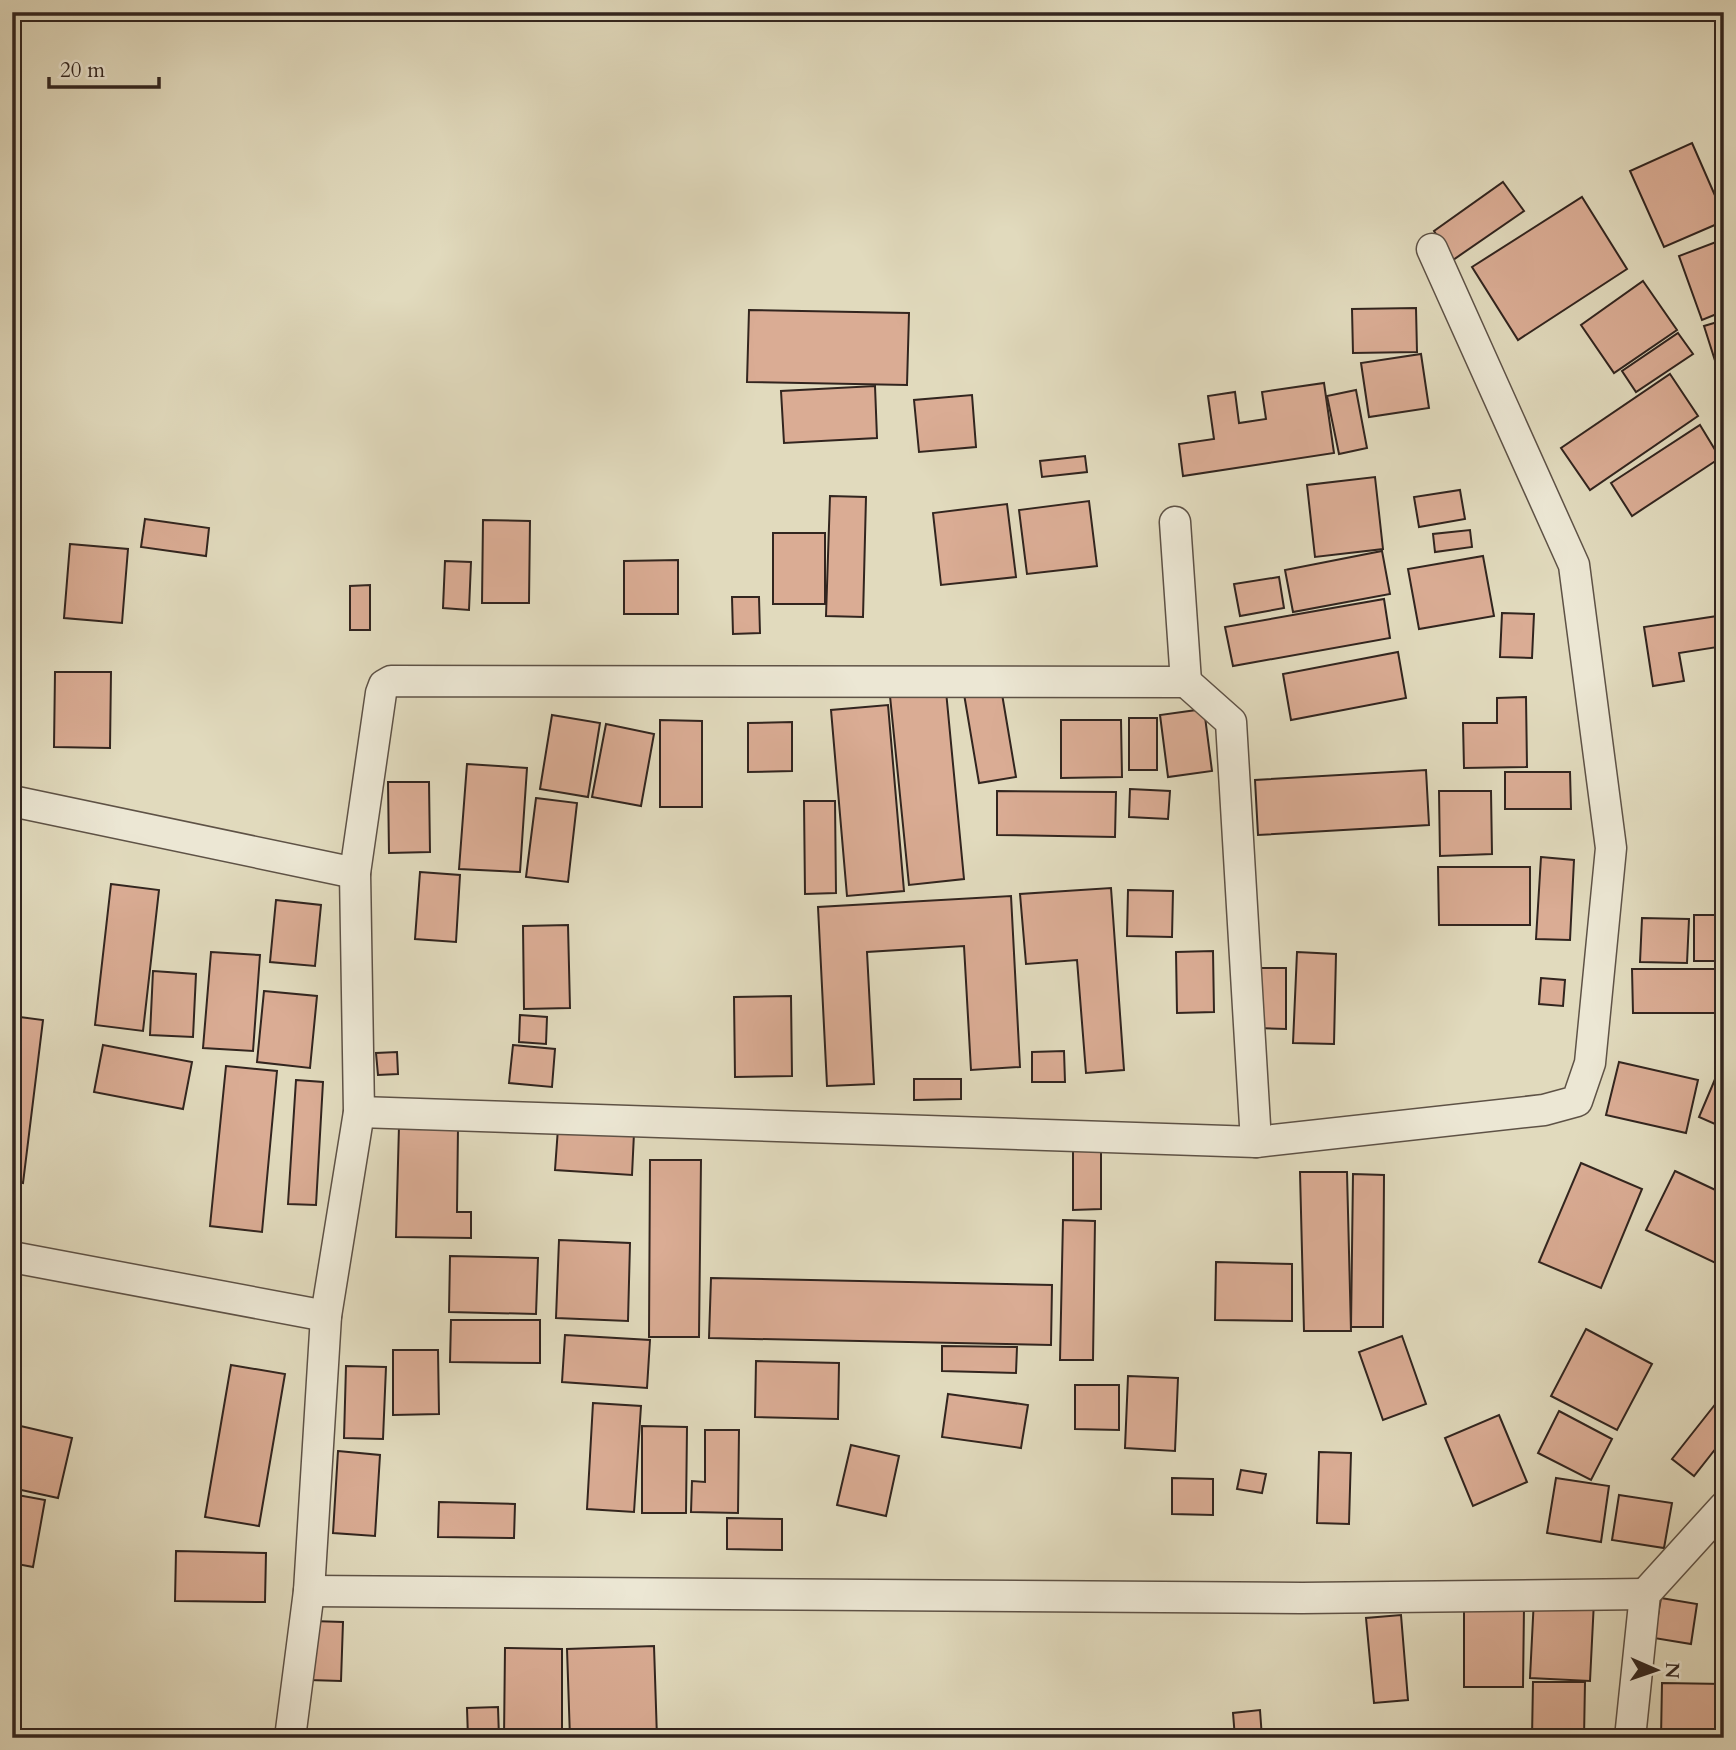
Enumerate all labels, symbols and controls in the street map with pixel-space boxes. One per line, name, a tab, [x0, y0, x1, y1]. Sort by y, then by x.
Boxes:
scale bar	[49, 46, 159, 90]
text: 20 m	[60, 56, 105, 85]
north arrow	[1620, 1634, 1690, 1704]
text: N	[1659, 1662, 1685, 1680]

